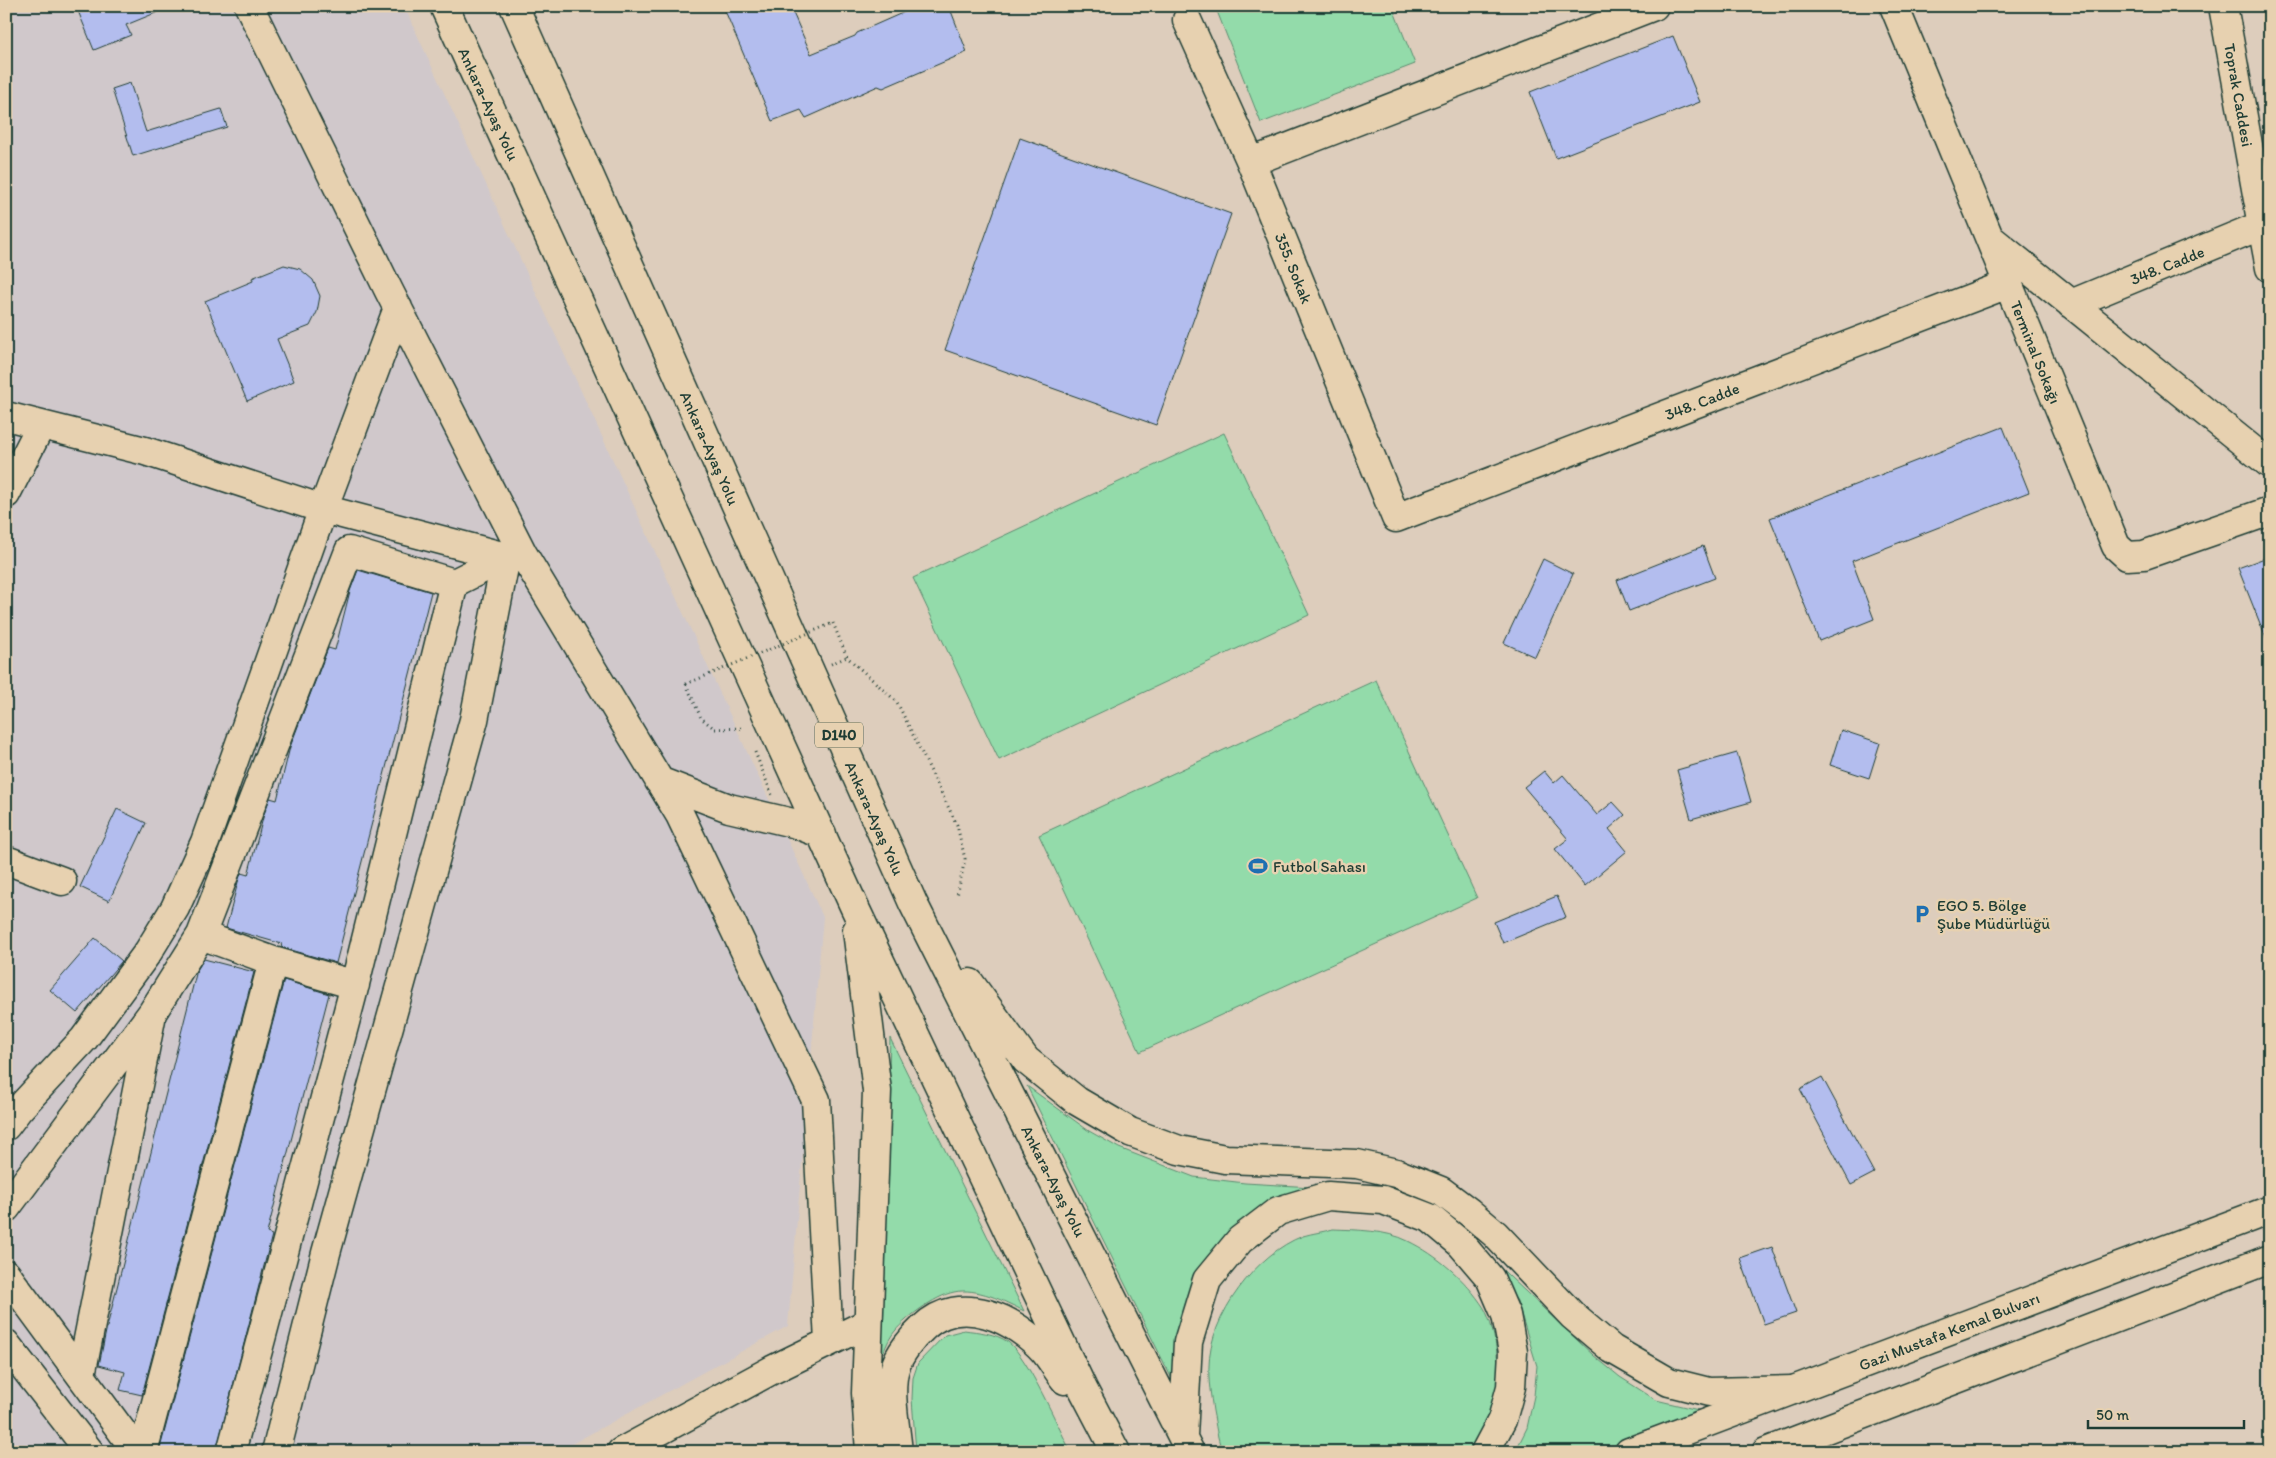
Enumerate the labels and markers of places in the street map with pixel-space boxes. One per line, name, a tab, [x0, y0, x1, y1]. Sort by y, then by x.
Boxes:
sports icon: Futbol Sahası	[1247, 855, 1269, 877]
place label: Futbol Sahası	[1273, 857, 1366, 876]
place label: EGO 5. Bölge Şube Müdürlüğü	[1937, 896, 2050, 933]
parking icon: EGO 5. Bölge Şube Müdürlüğü	[1911, 903, 1933, 925]

